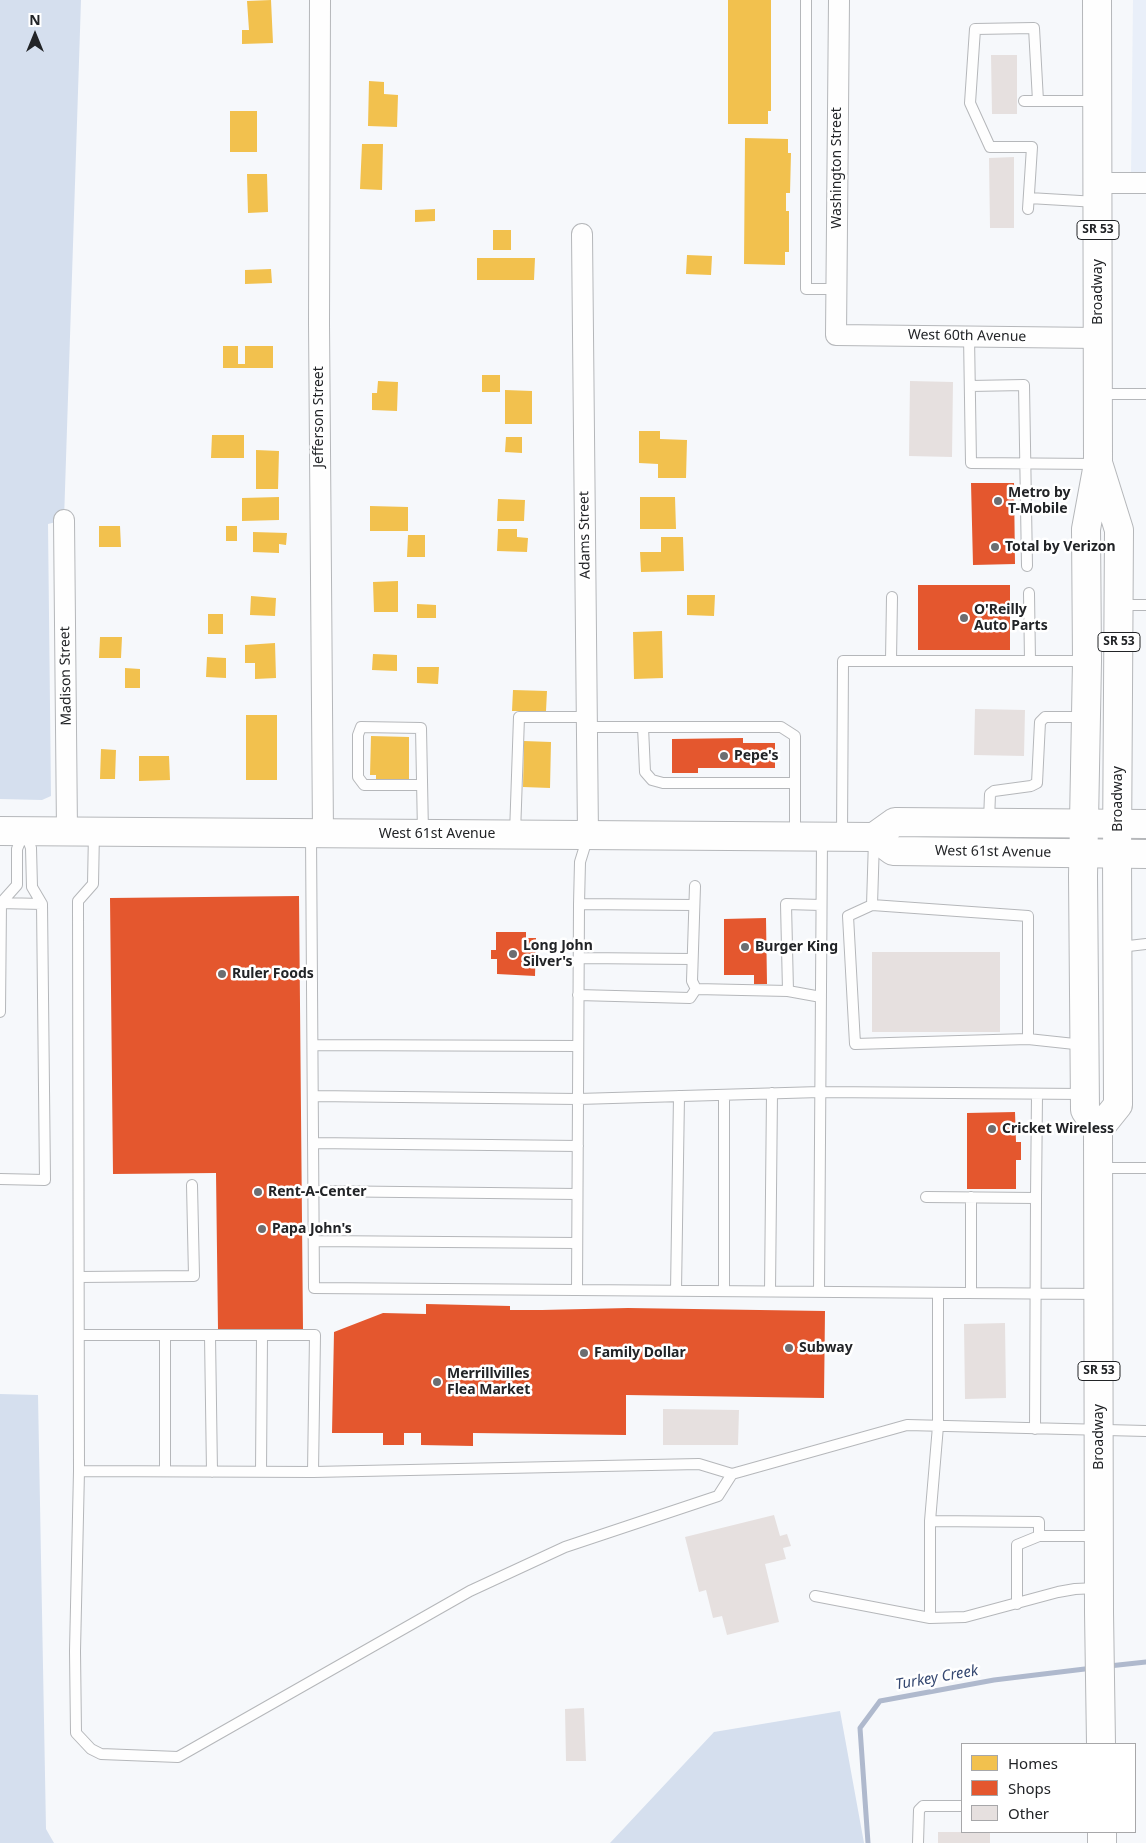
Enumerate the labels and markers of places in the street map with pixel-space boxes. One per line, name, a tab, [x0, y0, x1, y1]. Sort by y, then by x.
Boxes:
place label: Metro by T-Mobile	[1008, 485, 1071, 518]
marker: Metro by T-Mobile	[992, 495, 1004, 507]
place label: Total by Verizon	[1005, 539, 1116, 555]
marker: Total by Verizon	[989, 541, 1001, 553]
place label: O'Reilly Auto Parts	[974, 602, 1048, 634]
marker: O'Reilly Auto Parts	[958, 612, 970, 624]
place label: Pepe's	[734, 748, 778, 764]
marker: Pepe's	[718, 750, 730, 762]
place label: Long John Silver's	[523, 938, 593, 970]
place label: Burger King	[755, 939, 838, 955]
marker: Burger King	[739, 941, 751, 953]
marker: Long John Silver's	[507, 948, 519, 960]
place label: Ruler Foods	[232, 966, 314, 982]
marker: Ruler Foods	[216, 968, 228, 980]
place label: Cricket Wireless	[1002, 1121, 1114, 1137]
marker: Cricket Wireless	[986, 1123, 998, 1135]
place label: Rent-A-Center	[268, 1184, 367, 1200]
marker: Rent-A-Center	[252, 1186, 264, 1198]
place label: Papa John's	[272, 1221, 352, 1237]
marker: Papa John's	[256, 1223, 268, 1235]
place label: Subway	[799, 1340, 853, 1356]
marker: Subway	[783, 1342, 795, 1354]
place label: Family Dollar	[594, 1345, 686, 1361]
marker: Family Dollar	[578, 1347, 590, 1359]
place label: Merrillvilles Flea Market	[447, 1366, 530, 1398]
marker: Merrillvilles Flea Market	[431, 1376, 443, 1388]

